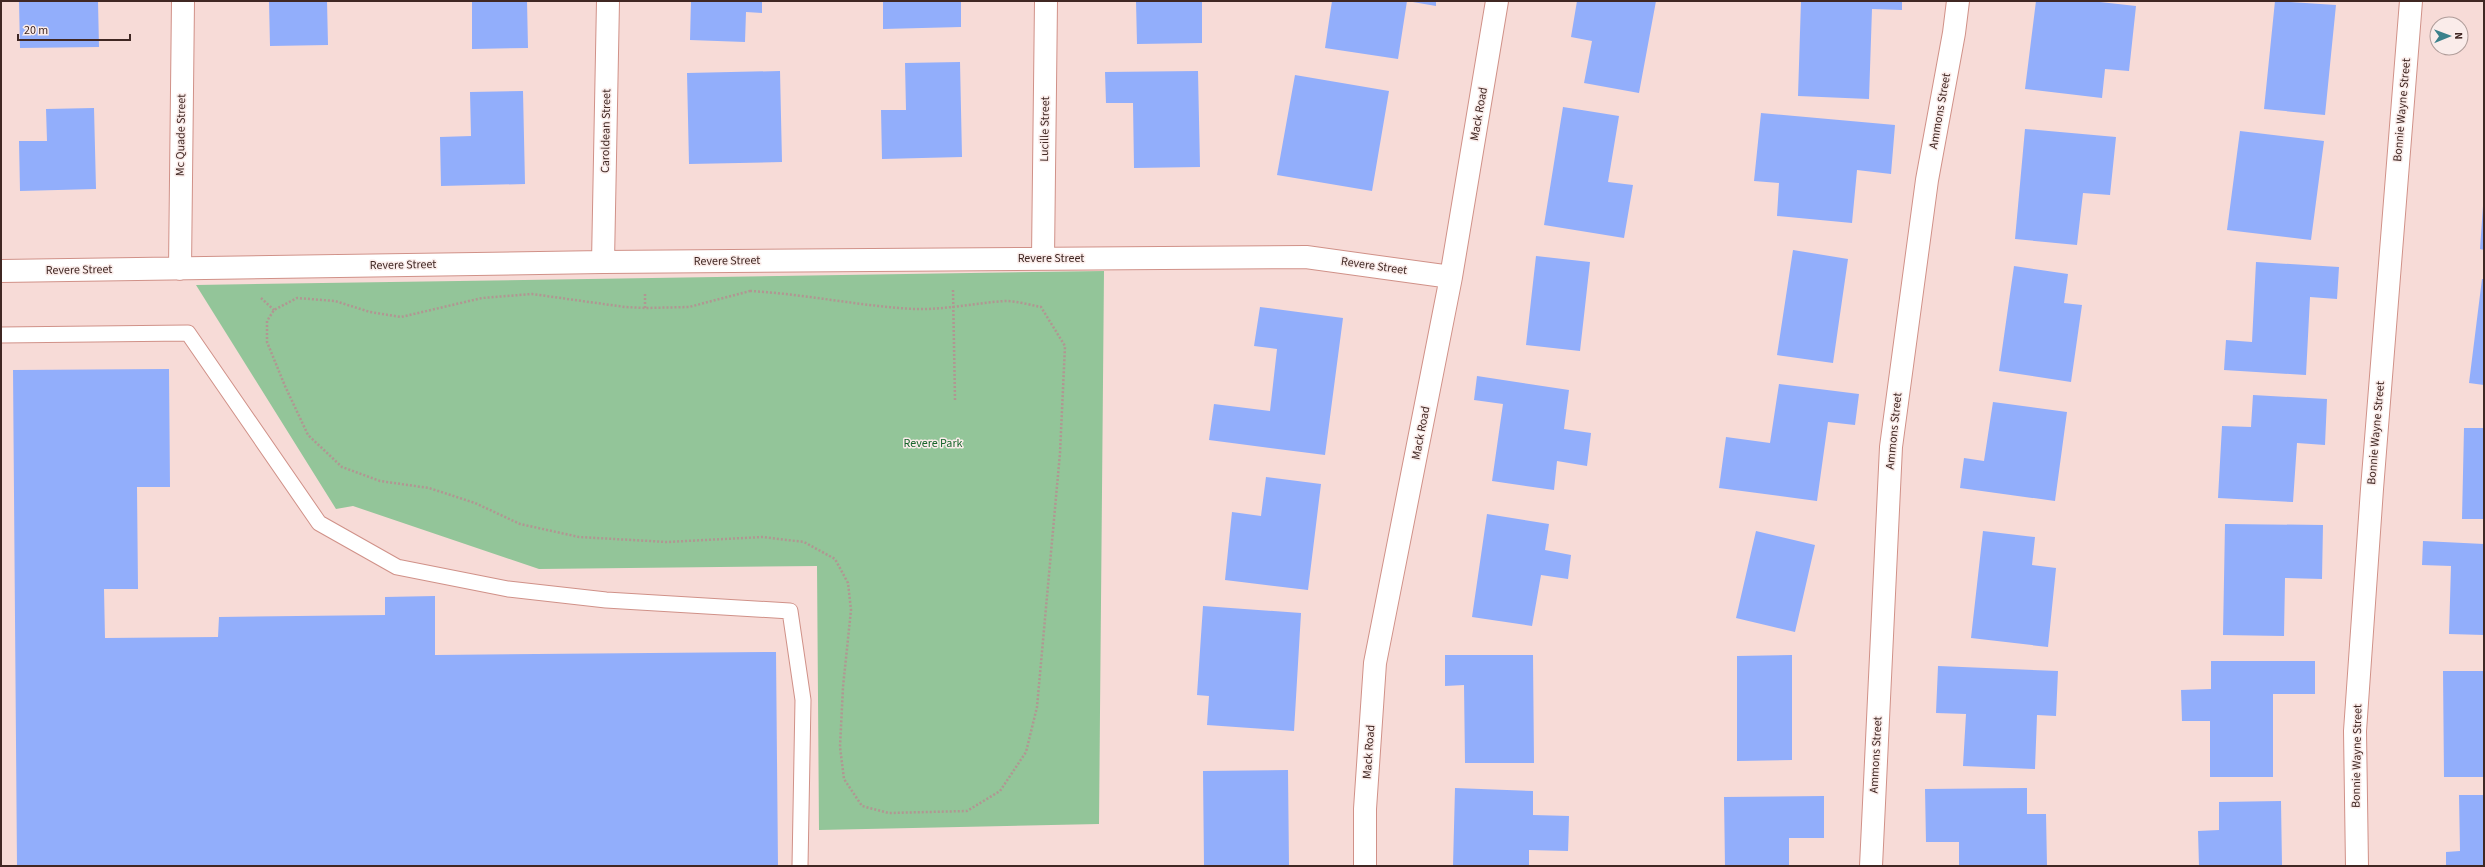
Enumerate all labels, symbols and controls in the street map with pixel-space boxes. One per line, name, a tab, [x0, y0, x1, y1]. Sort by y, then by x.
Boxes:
scale bar	[18, 16, 130, 42]
north arrow	[2429, 16, 2469, 56]
text: 20 m	[24, 22, 48, 39]
text: N	[2451, 32, 2466, 40]
street label: Bonnie Wayne Street	[2389, 58, 2415, 162]
street label: Ammons Street	[1925, 72, 1955, 150]
street label: Mack Road	[1466, 86, 1492, 142]
street label: Caroldean Street	[597, 89, 615, 173]
street label: Mc Quade Street	[172, 94, 190, 176]
street label: Lucille Street	[1036, 96, 1054, 162]
street label: Revere Street	[1018, 250, 1084, 267]
street label: Revere Street	[694, 252, 760, 270]
street label: Revere Street	[1340, 253, 1408, 279]
street label: Revere Street	[370, 256, 436, 274]
street label: Revere Street	[46, 261, 112, 279]
street label: Bonnie Wayne Street	[2363, 381, 2389, 485]
street label: Ammons Street	[1882, 392, 1906, 470]
street label: Mack Road	[1407, 405, 1435, 461]
park label: Revere Park	[903, 435, 963, 452]
street label: Bonnie Wayne Street	[2348, 704, 2366, 808]
street label: Ammons Street	[1865, 716, 1887, 794]
street label: Mack Road	[1359, 724, 1379, 780]

